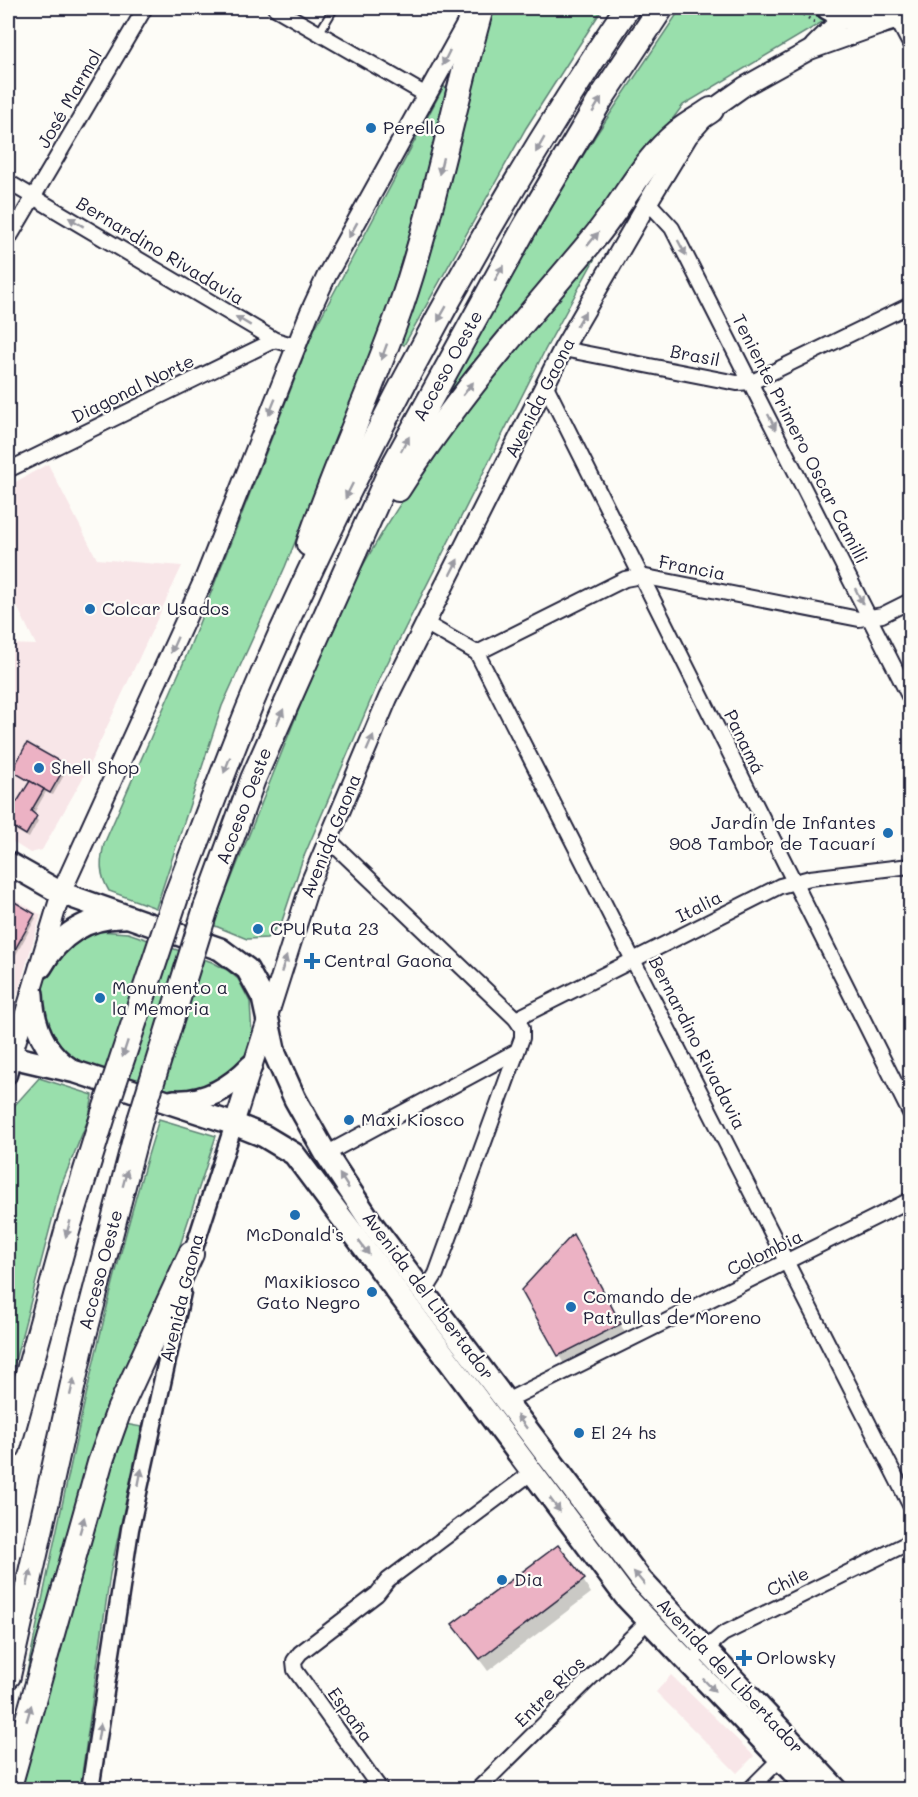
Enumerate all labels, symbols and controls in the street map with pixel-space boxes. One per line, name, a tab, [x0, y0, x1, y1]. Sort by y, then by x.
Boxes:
street label: José Marmol	[31, 45, 107, 152]
one-way arrow	[441, 50, 450, 67]
one-way arrow	[592, 97, 603, 113]
place label: Perello	[383, 115, 445, 139]
marker: Perello	[364, 121, 378, 135]
one-way arrow	[535, 137, 545, 154]
one-way arrow	[435, 157, 445, 175]
street label: Bernardino Rivadavia	[72, 191, 249, 310]
one-way arrow	[67, 217, 84, 227]
one-way arrow	[348, 222, 358, 239]
one-way arrow	[586, 232, 599, 247]
one-way arrow	[678, 240, 687, 257]
one-way arrow	[494, 264, 504, 281]
street label: Acceso Oeste	[407, 306, 487, 425]
one-way arrow	[437, 306, 447, 323]
street label: Teniente Primero Oscar Camilli	[727, 310, 874, 567]
one-way arrow	[575, 311, 586, 327]
one-way arrow	[235, 316, 251, 327]
street label: Avenida Gaona	[499, 333, 580, 462]
street label: Brasil	[668, 338, 722, 372]
one-way arrow	[379, 344, 389, 362]
street label: Diagonal Norte	[67, 348, 198, 428]
one-way arrow	[461, 381, 473, 396]
one-way arrow	[267, 398, 276, 416]
one-way arrow	[767, 413, 777, 430]
one-way arrow	[400, 435, 410, 452]
one-way arrow	[345, 483, 354, 500]
street label: Francia	[657, 549, 728, 585]
one-way arrow	[449, 559, 459, 576]
one-way arrow	[854, 587, 864, 605]
place label: Colcar Usados	[102, 596, 229, 620]
marker: Colcar Usados	[83, 602, 97, 616]
one-way arrow	[169, 637, 179, 655]
street label: Panamá	[719, 705, 771, 778]
one-way arrow	[276, 708, 285, 725]
one-way arrow	[366, 734, 375, 752]
street label: Acceso Oeste	[210, 744, 276, 867]
place label: Shell Shop	[51, 755, 139, 779]
one-way arrow	[221, 756, 231, 774]
marker: Shell Shop	[32, 761, 46, 775]
street label: Avenida Gaona	[294, 770, 366, 901]
place label: Jardín de Infantes 908 Tambor de Tacuarí	[669, 810, 876, 855]
marker: Jardín de Infantes 908 Tambor de Tacuarí	[881, 826, 895, 840]
street label: Italia	[672, 884, 725, 928]
place label: CPU Ruta 23	[270, 916, 378, 940]
marker: CPU Ruta 23	[251, 922, 265, 936]
place label: Central Gaona	[324, 948, 453, 972]
street label: Bernardino Rivadavia	[644, 952, 752, 1133]
marker: Central Gaona	[305, 954, 319, 968]
one-way arrow	[280, 955, 289, 973]
place label: Monumento a la Memoria	[112, 975, 228, 1020]
marker: Monumento a la Memoria	[93, 991, 107, 1005]
one-way arrow	[119, 1040, 129, 1058]
place label: Maxi Kiosco	[361, 1107, 464, 1131]
marker: Maxi Kiosco	[342, 1113, 356, 1127]
one-way arrow	[120, 1169, 130, 1187]
one-way arrow	[339, 1173, 350, 1189]
street label: Avenida del Libertador	[358, 1206, 500, 1384]
street label: Acceso Oeste	[73, 1207, 128, 1332]
marker: McDonald's	[288, 1208, 302, 1222]
one-way arrow	[63, 1220, 72, 1238]
place label: McDonald's	[246, 1222, 344, 1246]
street label: Colombia	[723, 1224, 806, 1281]
street label: Avenida Gaona	[153, 1231, 209, 1365]
one-way arrow	[357, 1240, 369, 1255]
place label: Maxikiosco Gato Negro	[257, 1269, 360, 1314]
place label: Comando de Patrullas de Moreno	[583, 1284, 761, 1329]
marker: Maxikiosco Gato Negro	[365, 1285, 379, 1299]
marker: Comando de Patrullas de Moreno	[564, 1300, 578, 1314]
one-way arrow	[67, 1378, 77, 1397]
one-way arrow	[517, 1415, 529, 1430]
place label: El 24 hs	[591, 1420, 657, 1444]
marker: El 24 hs	[572, 1426, 586, 1440]
one-way arrow	[136, 1467, 145, 1486]
one-way arrow	[549, 1498, 561, 1513]
one-way arrow	[78, 1516, 88, 1535]
street label: Chile	[762, 1561, 813, 1602]
place label: Dia	[514, 1567, 543, 1591]
one-way arrow	[25, 1568, 35, 1587]
one-way arrow	[633, 1571, 646, 1586]
marker: Dia	[495, 1573, 509, 1587]
street label: Avenida del Libertador	[652, 1592, 809, 1758]
place label: Orlowsky	[756, 1645, 836, 1669]
street label: Entre Ríos	[509, 1651, 590, 1732]
marker: Orlowsky	[737, 1651, 751, 1665]
one-way arrow	[702, 1678, 716, 1693]
street label: España	[323, 1682, 379, 1747]
one-way arrow	[25, 1704, 34, 1722]
one-way arrow	[94, 1722, 103, 1741]

